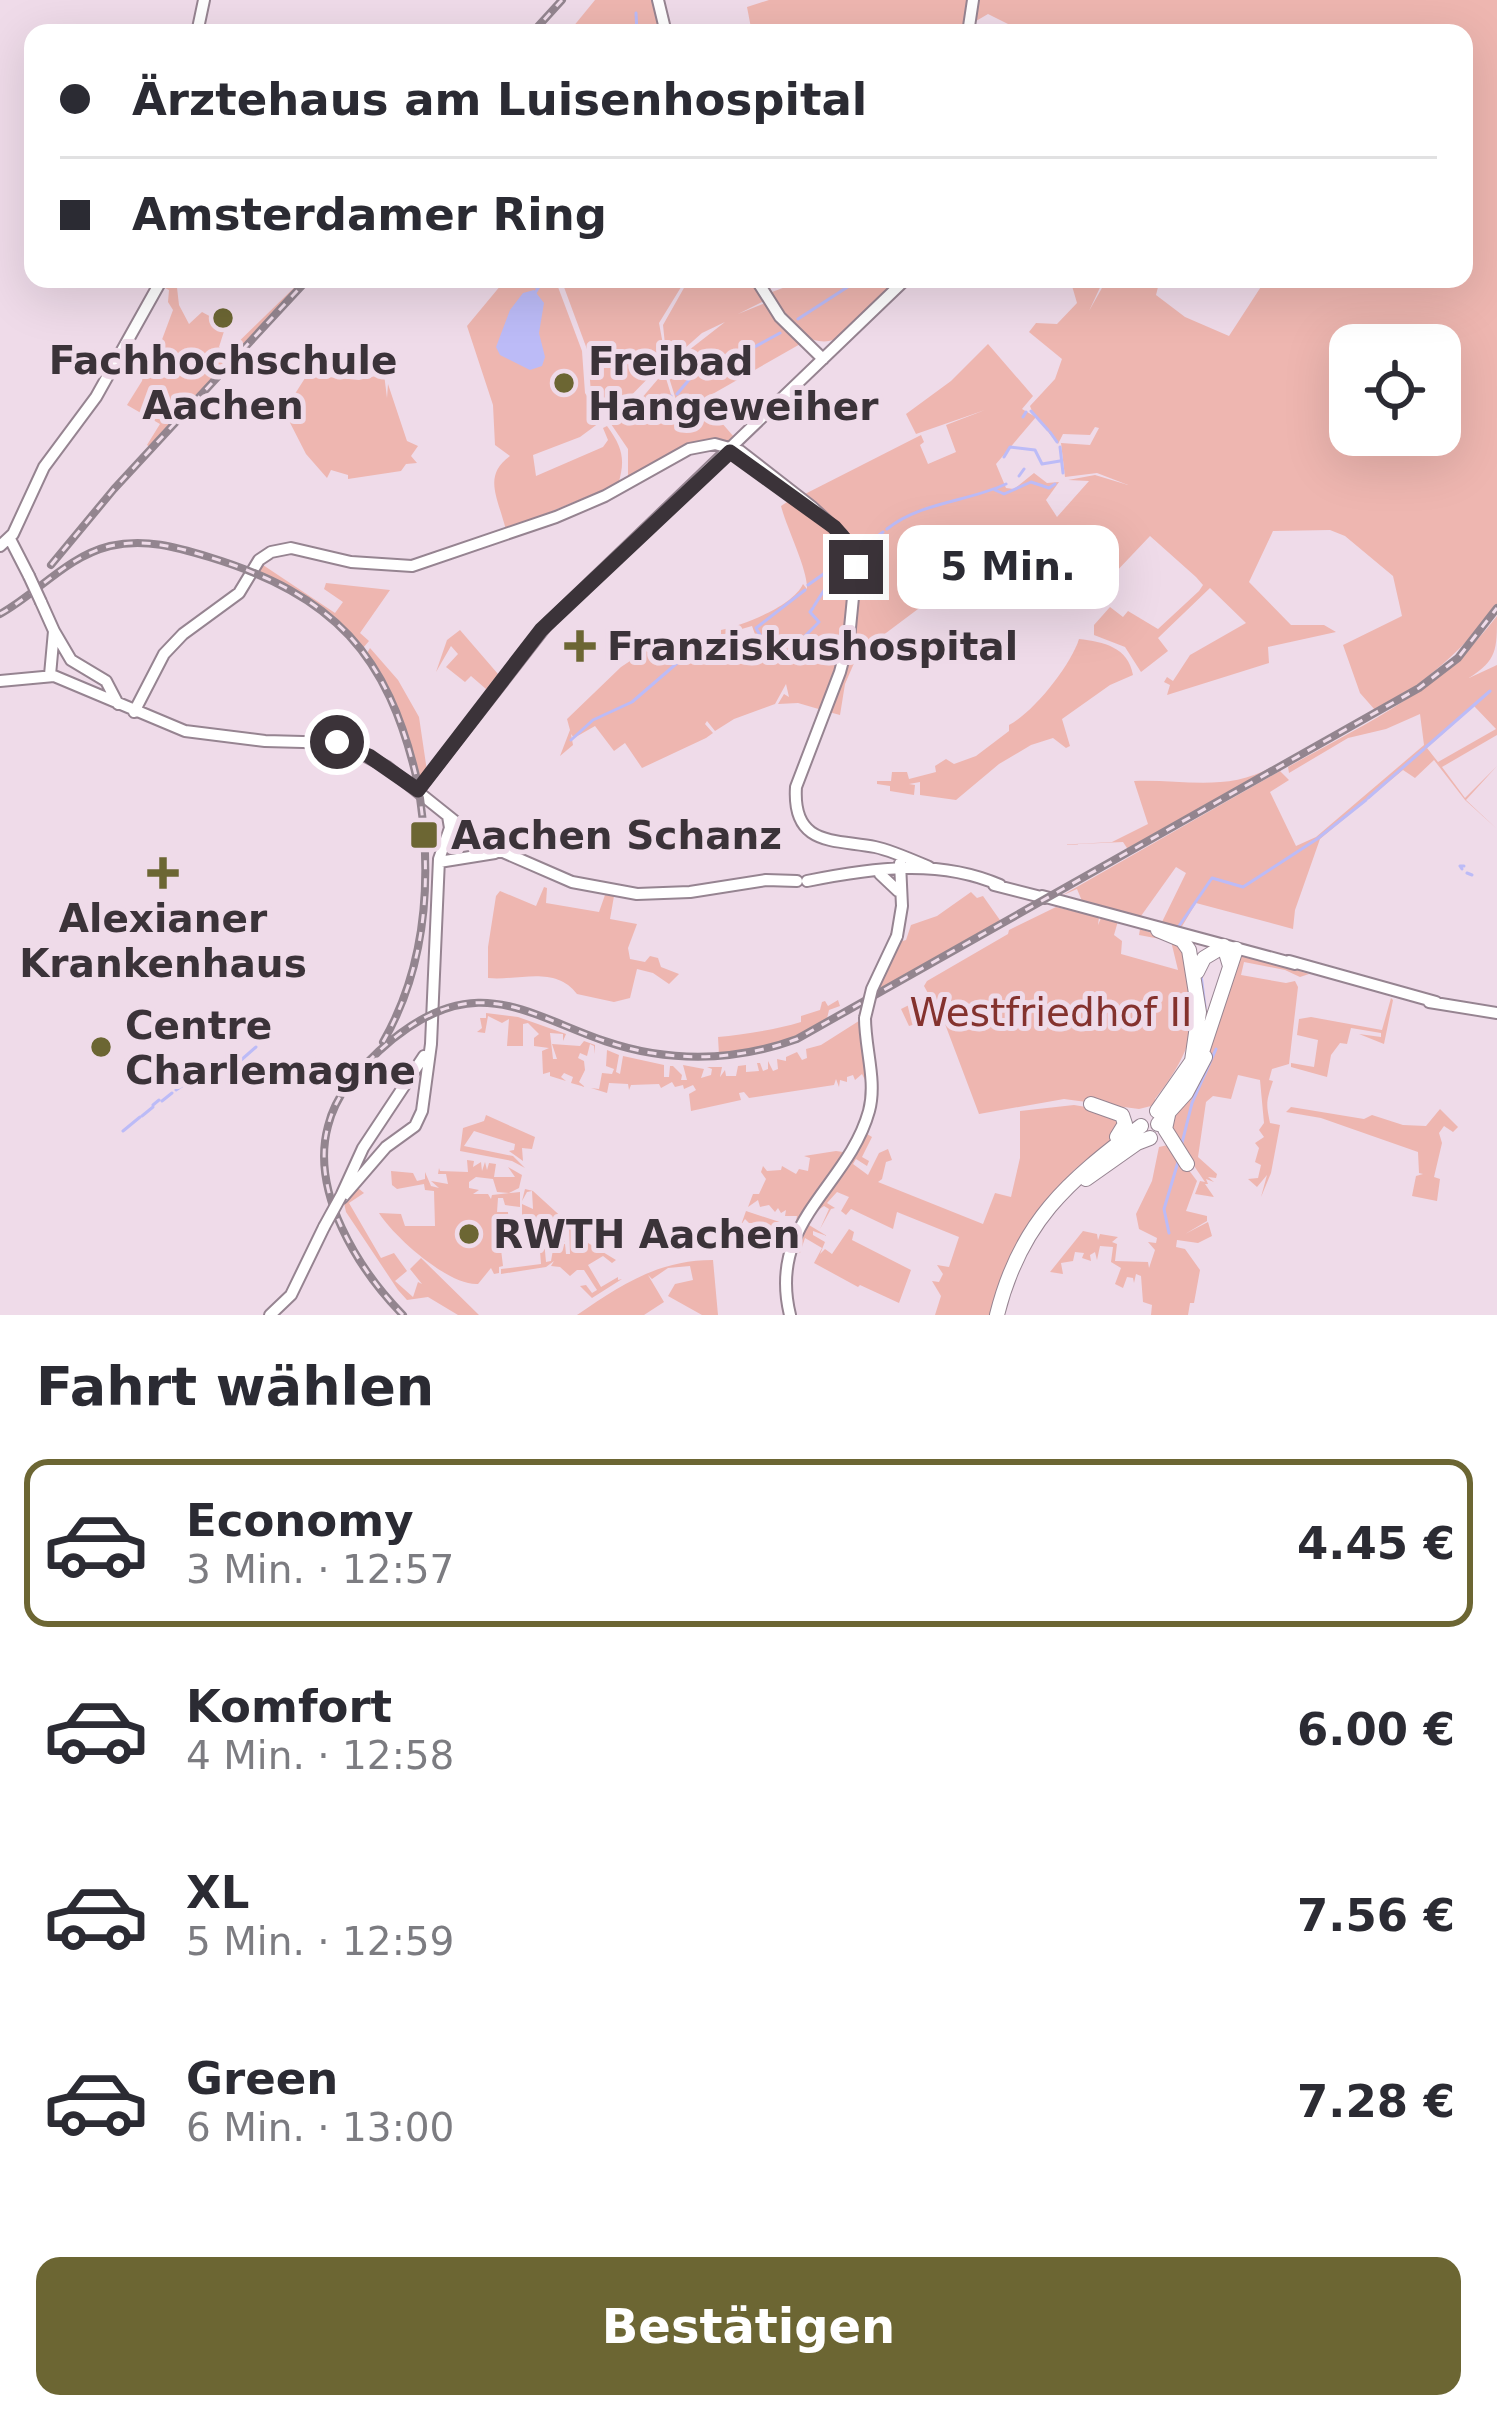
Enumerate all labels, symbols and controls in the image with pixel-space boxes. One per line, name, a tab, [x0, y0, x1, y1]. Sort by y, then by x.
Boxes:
text: Ärztehaus am Luisenhospital	[132, 73, 867, 126]
text: Amsterdamer Ring	[132, 188, 607, 241]
marker: Fachhochschule Aachen	[210, 305, 236, 331]
map controls	[1329, 324, 1461, 456]
button: locate	[1329, 324, 1461, 456]
place label: Fachhochschule Aachen	[49, 338, 397, 428]
place label: Freibad Hangeweiher	[588, 339, 879, 429]
marker: Freibad Hangeweiher	[551, 370, 577, 396]
callout: 5 Min.	[898, 525, 1120, 609]
route end	[829, 540, 883, 594]
text: 5 Min.	[940, 544, 1076, 589]
place label: Franziskushospital	[607, 624, 1018, 669]
marker: Franziskushospital	[564, 630, 596, 662]
route start	[310, 715, 364, 769]
place label: Aachen Schanz	[451, 813, 782, 858]
marker: Aachen Schanz	[408, 819, 440, 851]
marker: Alexianer Krankenhaus	[147, 857, 179, 889]
place label: Alexianer Krankenhaus	[19, 896, 307, 986]
park label: Westfriedhof II	[910, 990, 1192, 1035]
place label: Centre Charlemagne	[125, 1003, 416, 1093]
marker: Centre Charlemagne	[88, 1034, 114, 1060]
place label: RWTH Aachen	[493, 1212, 800, 1257]
marker: RWTH Aachen	[456, 1221, 482, 1247]
text: Fahrt wählen	[36, 1355, 434, 1418]
icon: car	[42, 1489, 150, 1597]
text: Economy	[186, 1494, 414, 1547]
text: 4.45 €	[1297, 1517, 1455, 1570]
text: 3 Min. · 12:57	[186, 1547, 454, 1592]
icon: car	[42, 1675, 150, 1783]
text: Komfort	[186, 1680, 392, 1733]
text: 6.00 €	[1297, 1703, 1455, 1756]
text: 4 Min. · 12:58	[186, 1733, 454, 1778]
icon: car	[42, 1861, 150, 1969]
text: XL	[186, 1866, 249, 1919]
text: 7.56 €	[1297, 1889, 1455, 1942]
text: 5 Min. · 12:59	[186, 1919, 454, 1964]
icon: car	[42, 2047, 150, 2155]
text: Green	[186, 2052, 338, 2105]
text: 7.28 €	[1297, 2075, 1455, 2128]
text: 6 Min. · 13:00	[186, 2105, 454, 2150]
button: Bestätigen	[36, 2257, 1461, 2395]

